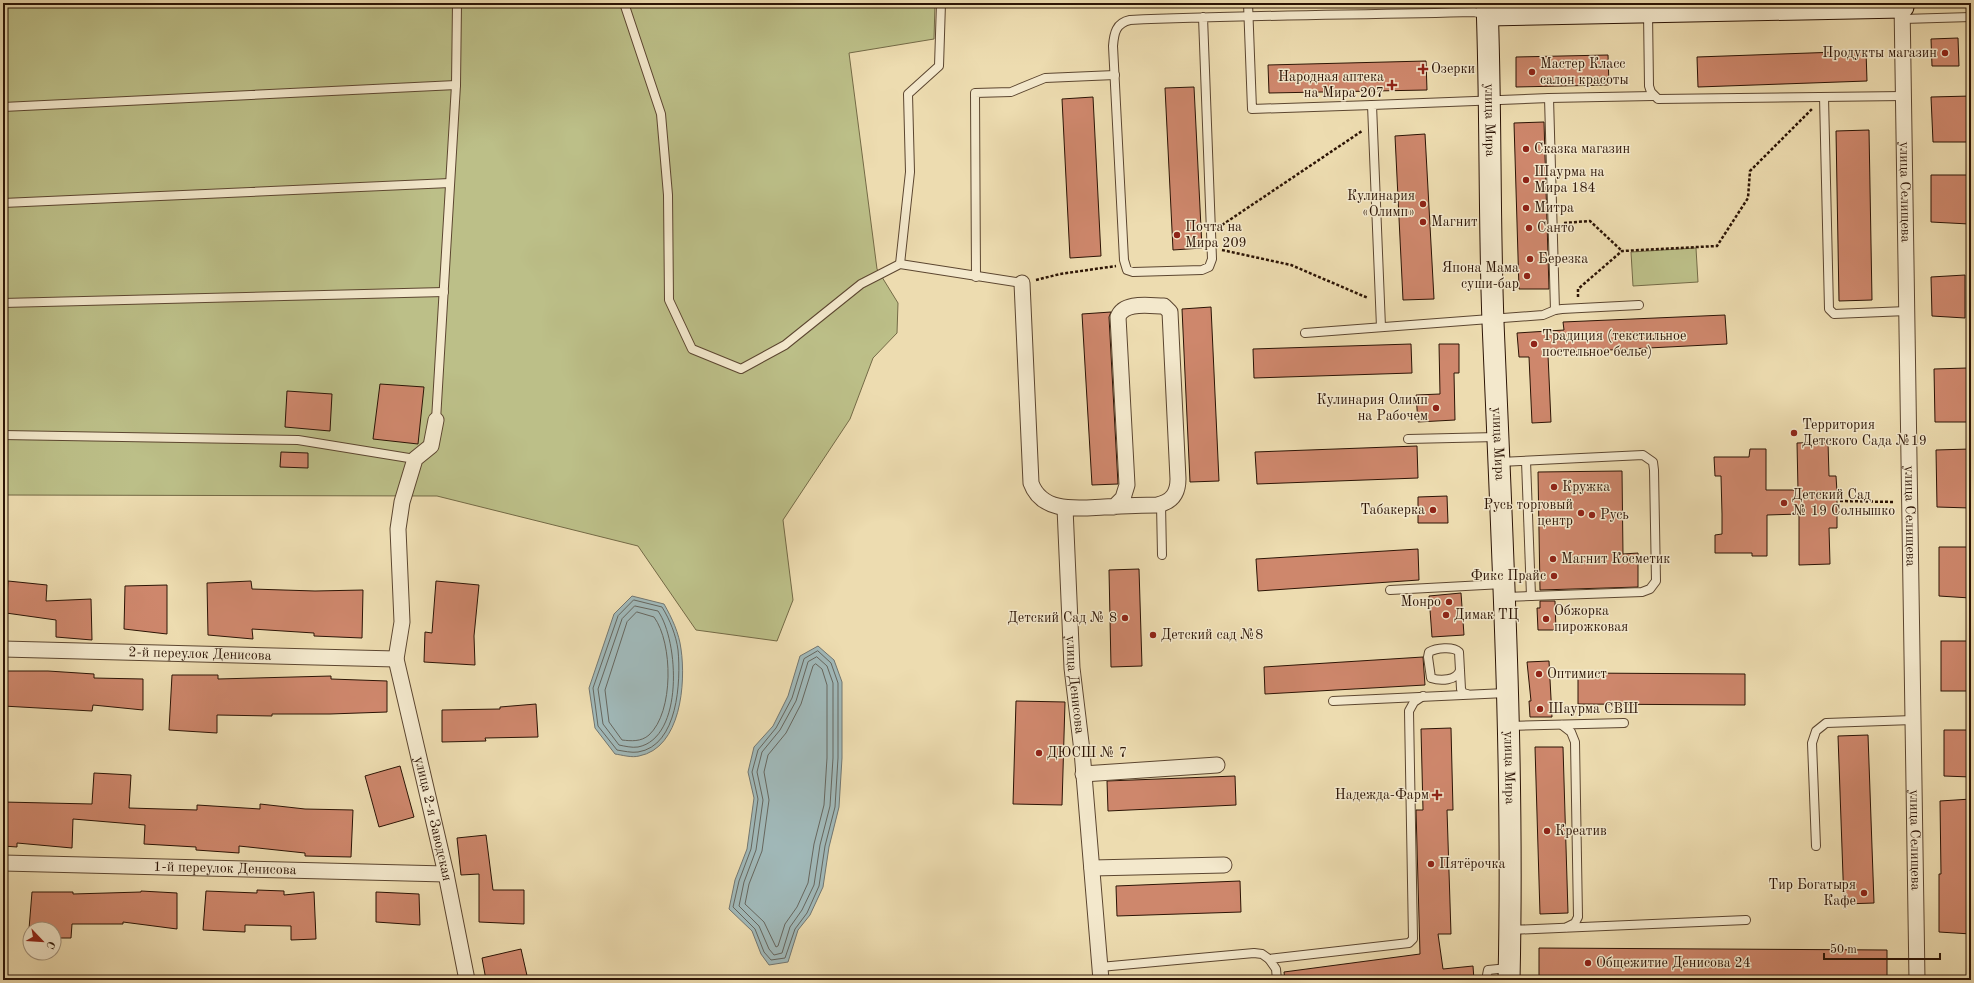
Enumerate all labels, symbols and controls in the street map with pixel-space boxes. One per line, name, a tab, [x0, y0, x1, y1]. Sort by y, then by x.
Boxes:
place label: Продукты магазин	[1822, 46, 1937, 60]
marker: Продукты магазин	[1940, 48, 1950, 58]
place label: Мастер Класс салон красоты	[1540, 57, 1629, 87]
place label: Озерки	[1431, 62, 1475, 76]
marker: Озерки	[1418, 64, 1428, 74]
marker: Мастер Класс салон красоты	[1527, 67, 1537, 77]
place label: Народная аптека на Мира 207	[1278, 70, 1384, 100]
marker: Народная аптека на Мира 207	[1387, 80, 1397, 90]
street label: улица Мира	[1482, 83, 1497, 157]
street label: улица Селищева	[1897, 141, 1913, 243]
place label: Сказка магазин	[1534, 142, 1630, 156]
marker: Сказка магазин	[1521, 144, 1531, 154]
place label: Шаурма на Мира 184	[1534, 165, 1605, 195]
marker: Шаурма на Мира 184	[1521, 175, 1531, 185]
place label: Кулинария «Олимп»	[1347, 189, 1415, 219]
marker: Кулинария «Олимп»	[1418, 199, 1428, 209]
place label: Митра	[1534, 201, 1574, 215]
marker: Митра	[1521, 203, 1531, 213]
place label: Магнит	[1431, 215, 1478, 229]
marker: Магнит	[1418, 217, 1428, 227]
place label: Почта на Мира 209	[1185, 220, 1247, 250]
place label: Санто	[1537, 221, 1575, 235]
marker: Санто	[1524, 223, 1534, 233]
marker: Почта на Мира 209	[1172, 230, 1182, 240]
place label: Березка	[1538, 252, 1588, 266]
marker: Березка	[1525, 254, 1535, 264]
place label: Япона Мама суши-бар	[1442, 261, 1519, 291]
marker: Япона Мама суши-бар	[1522, 271, 1532, 281]
place label: Традиция (текстильное постельное белье)	[1542, 329, 1686, 359]
marker: Традиция (текстильное постельное белье)	[1529, 339, 1539, 349]
place label: Кулинария Олимп на Рабочем	[1316, 393, 1428, 423]
marker: Кулинария Олимп на Рабочем	[1431, 403, 1441, 413]
street label: улица Мира	[1490, 407, 1507, 481]
place label: Территория Детского Сада №19	[1802, 418, 1927, 448]
marker: Территория Детского Сада №19	[1789, 428, 1799, 438]
street label: улица Селищева	[1902, 465, 1918, 567]
place label: Кружка	[1562, 480, 1610, 494]
marker: Кружка	[1549, 482, 1559, 492]
place label: Детский Сад № 19 Солнышко	[1792, 488, 1895, 518]
place label: Русь торговый центр	[1484, 498, 1573, 528]
marker: Детский Сад № 19 Солнышко	[1779, 498, 1789, 508]
place label: Табакерка	[1360, 503, 1425, 517]
marker: Табакерка	[1428, 505, 1438, 515]
marker: Русь торговый центр	[1576, 508, 1586, 518]
place label: Русь	[1600, 508, 1629, 522]
marker: Русь	[1587, 510, 1597, 520]
place label: Магнит Косметик	[1561, 552, 1670, 566]
marker: Магнит Косметик	[1548, 554, 1558, 564]
place label: Фикс Прайс	[1471, 569, 1546, 583]
marker: Фикс Прайс	[1549, 571, 1559, 581]
place label: Монро	[1400, 595, 1441, 609]
marker: Монро	[1444, 597, 1454, 607]
place label: Обжорка пирожковая	[1554, 604, 1628, 634]
place label: Димак ТЦ	[1454, 608, 1519, 622]
marker: Димак ТЦ	[1441, 610, 1451, 620]
place label: Детский Сад № 8	[1007, 611, 1117, 625]
marker: Детский Сад № 8	[1120, 613, 1130, 623]
marker: Обжорка пирожковая	[1541, 614, 1551, 624]
place label: Детский сад №8	[1161, 628, 1263, 642]
marker: Детский сад №8	[1148, 630, 1158, 640]
street label: улица Денисова	[1064, 635, 1087, 735]
street label: 2-й переулок Денисова	[128, 645, 272, 663]
place label: Оптимист	[1547, 667, 1607, 681]
marker: Оптимист	[1534, 669, 1544, 679]
place label: Шаурма СВШ	[1548, 702, 1638, 716]
marker: Шаурма СВШ	[1535, 704, 1545, 714]
street label: улица Мира	[1501, 731, 1517, 804]
place label: ДЮСШ № 7	[1047, 746, 1127, 760]
marker: ДЮСШ № 7	[1034, 748, 1044, 758]
street label: улица 2-я Заводская	[412, 755, 454, 882]
place label: Надежда-Фарм	[1335, 788, 1429, 802]
street label: улица Селищева	[1907, 789, 1923, 891]
marker: Надежда-Фарм	[1432, 790, 1442, 800]
place label: Креатив	[1555, 824, 1607, 838]
marker: Креатив	[1542, 826, 1552, 836]
place label: Пятёрочка	[1439, 857, 1506, 871]
marker: Пятёрочка	[1426, 859, 1436, 869]
street label: 1-й переулок Денисова	[153, 860, 297, 877]
place label: Тир Богатыря Кафе	[1768, 878, 1856, 909]
marker: Тир Богатыря Кафе	[1859, 888, 1869, 898]
north arrow	[22, 921, 62, 961]
scale bar	[1824, 935, 1940, 961]
text: С	[43, 939, 56, 950]
text: 50 m	[1830, 943, 1857, 956]
place label: Общежитие Денисова 24	[1596, 956, 1751, 970]
marker: Общежитие Денисова 24	[1583, 958, 1593, 968]

